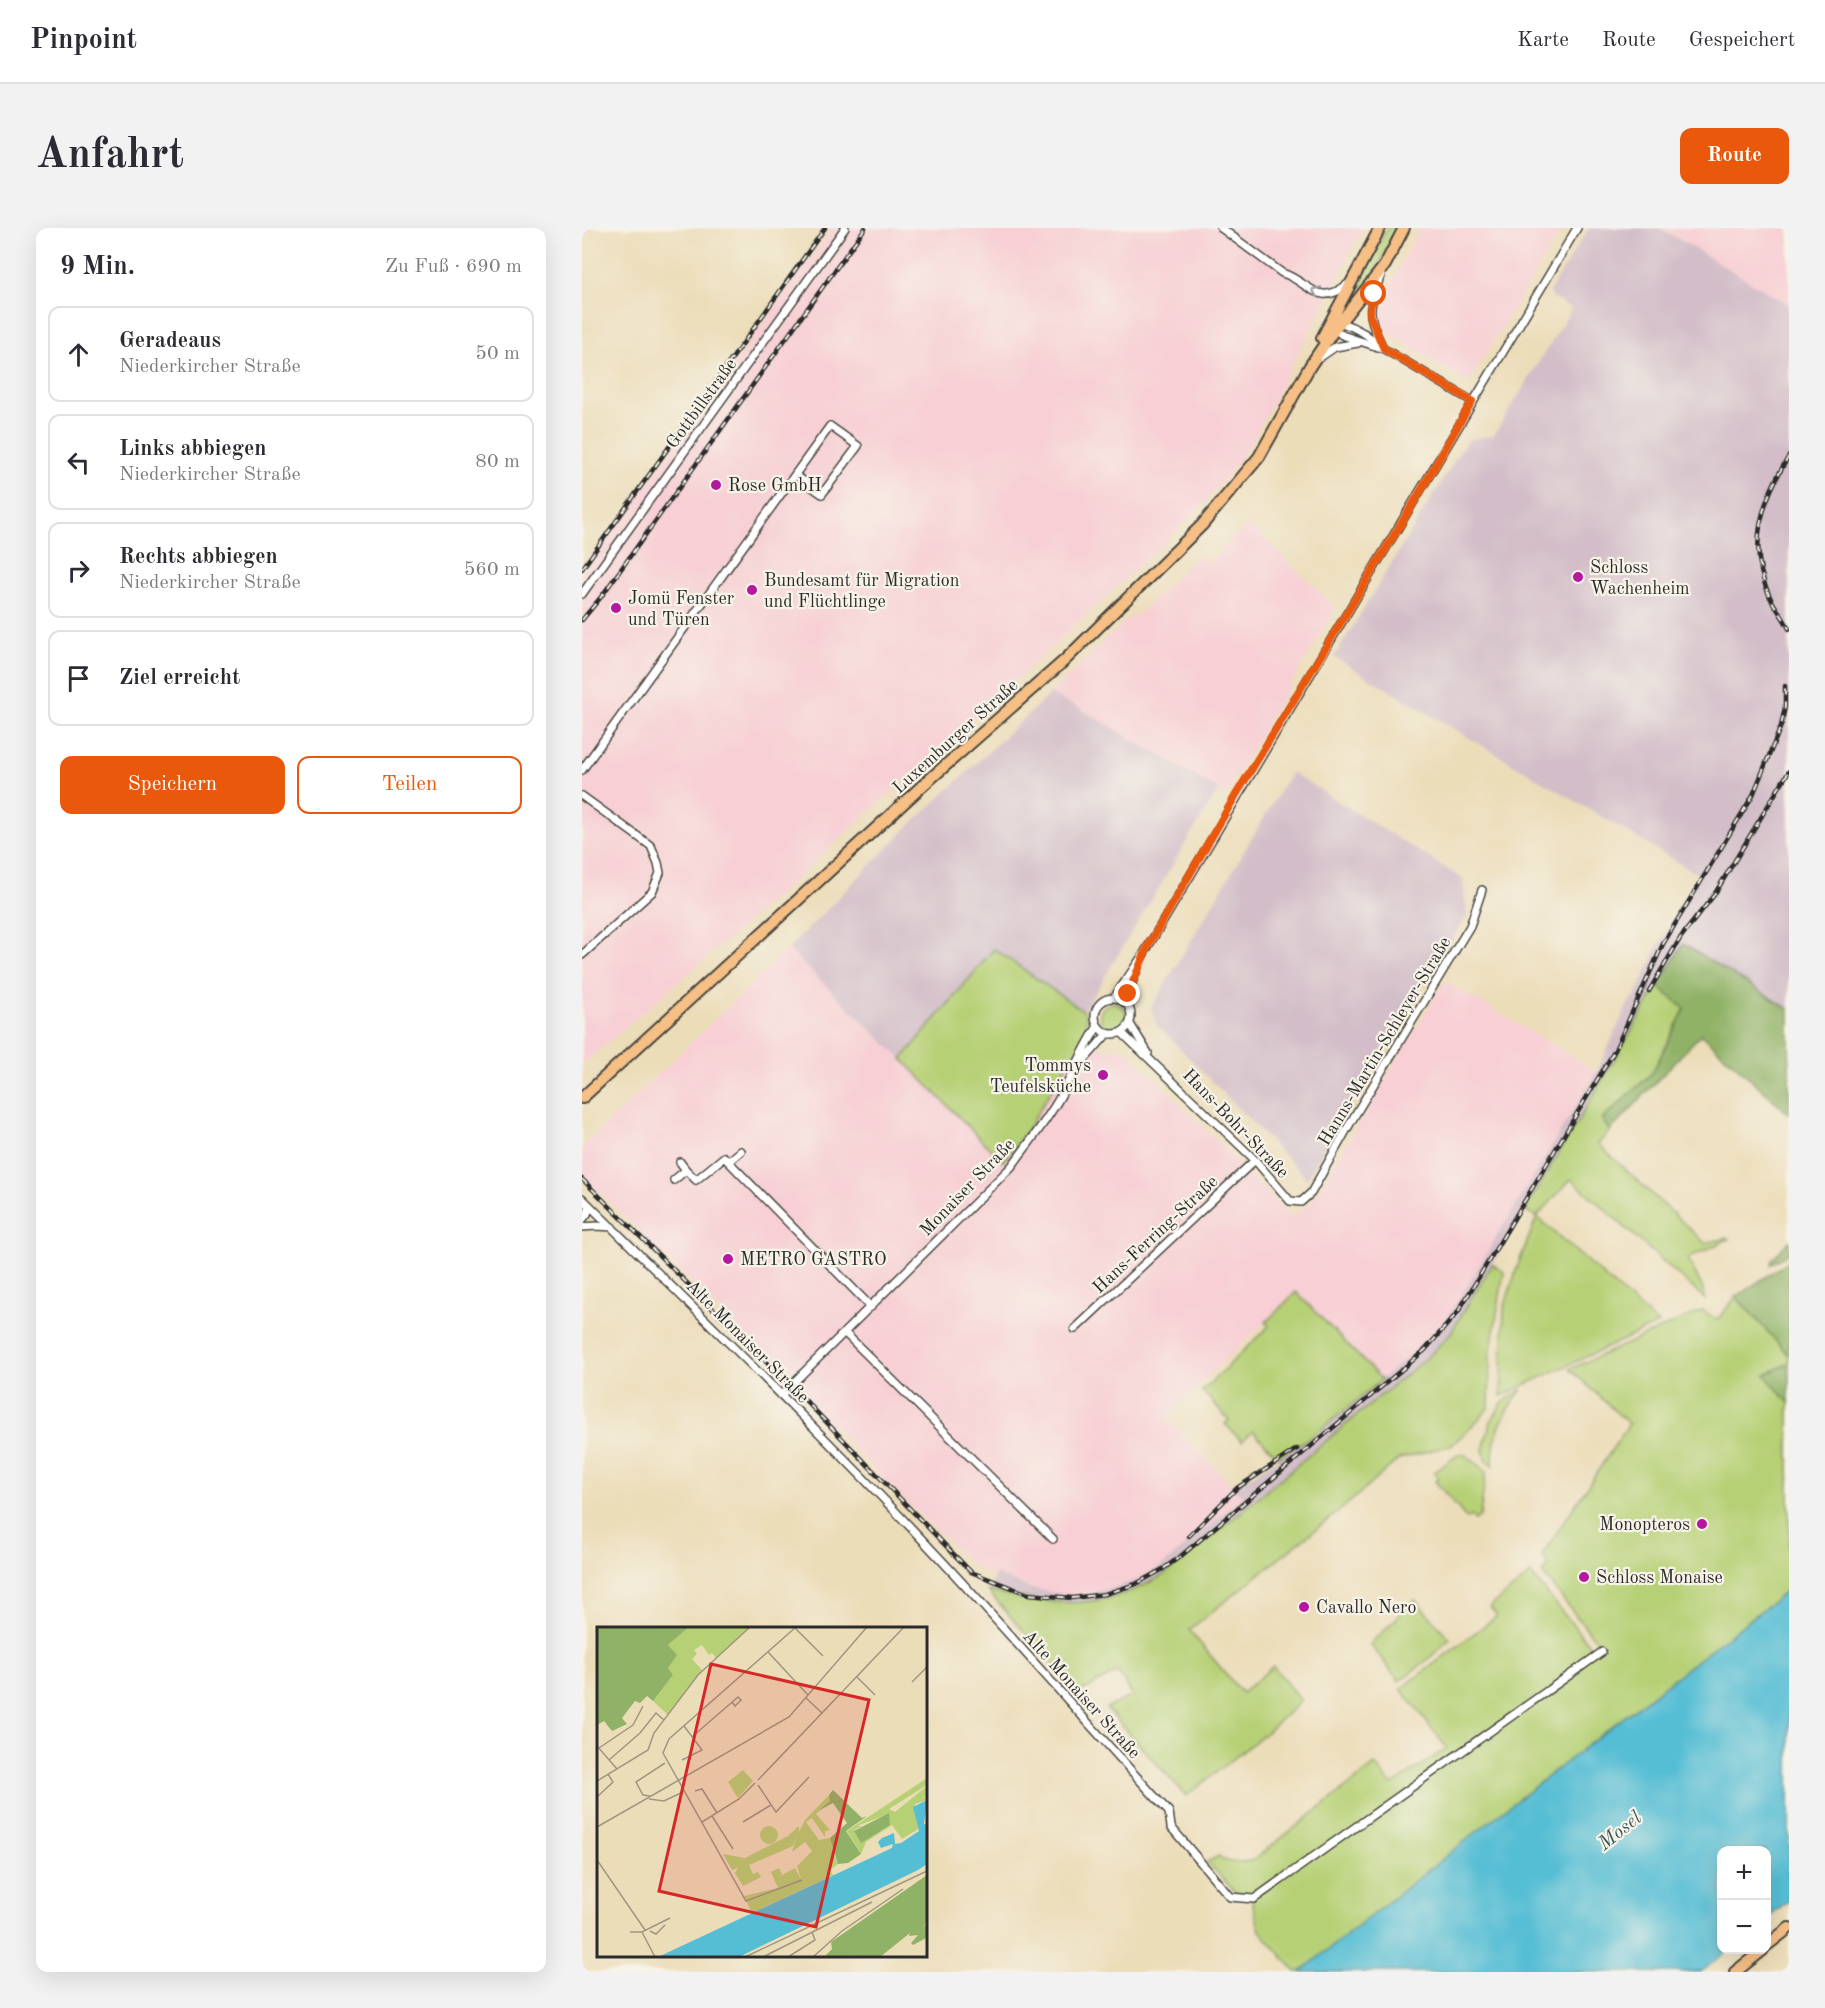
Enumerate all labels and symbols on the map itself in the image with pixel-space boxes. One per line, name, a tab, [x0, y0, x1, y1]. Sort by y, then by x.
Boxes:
route start	[1360, 280, 1386, 306]
one-way arrow	[1312, 286, 1323, 298]
street label: Gottbillstraße	[663, 355, 740, 452]
place label: Rose GmbH	[728, 477, 822, 495]
marker: Rose GmbH	[709, 478, 723, 492]
place label: Schloss Wachenheim	[1590, 559, 1690, 598]
marker: Schloss Wachenheim	[1571, 570, 1585, 584]
place label: Bundesamt für Migration und Flüchtlinge	[764, 572, 960, 611]
marker: Bundesamt für Migration und Flüchtlinge	[745, 583, 759, 597]
place label: Jomü Fenster und Türen	[628, 590, 735, 629]
marker: Jomü Fenster und Türen	[609, 601, 623, 615]
street label: Luxemburger Straße	[890, 676, 1022, 797]
street label: Hanns-Martin-Schleyer-Straße	[1315, 934, 1454, 1149]
route end	[1114, 980, 1140, 1006]
place label: Tommys Teufelsküche	[990, 1057, 1091, 1096]
street label: Hans-Bohr-Straße	[1179, 1066, 1292, 1182]
marker: Tommys Teufelsküche	[1096, 1068, 1110, 1082]
street label: Monaiser Straße	[917, 1136, 1018, 1240]
street label: Hans-Ferring-Straße	[1090, 1172, 1222, 1297]
place label: METRO GASTRO	[740, 1251, 887, 1269]
marker: METRO GASTRO	[721, 1252, 735, 1266]
street label: Alte Monaiser Straße	[682, 1277, 812, 1407]
place label: Monopteros	[1599, 1516, 1690, 1534]
marker: Monopteros	[1695, 1517, 1709, 1531]
place label: Schloss Monaise	[1596, 1569, 1723, 1587]
marker: Schloss Monaise	[1577, 1570, 1591, 1584]
place label: Cavallo Nero	[1316, 1599, 1416, 1617]
marker: Cavallo Nero	[1297, 1600, 1311, 1614]
inset map	[597, 1627, 927, 1957]
street label: Alte Monaiser Straße	[1019, 1627, 1143, 1762]
water label: Mosel	[1594, 1808, 1646, 1856]

